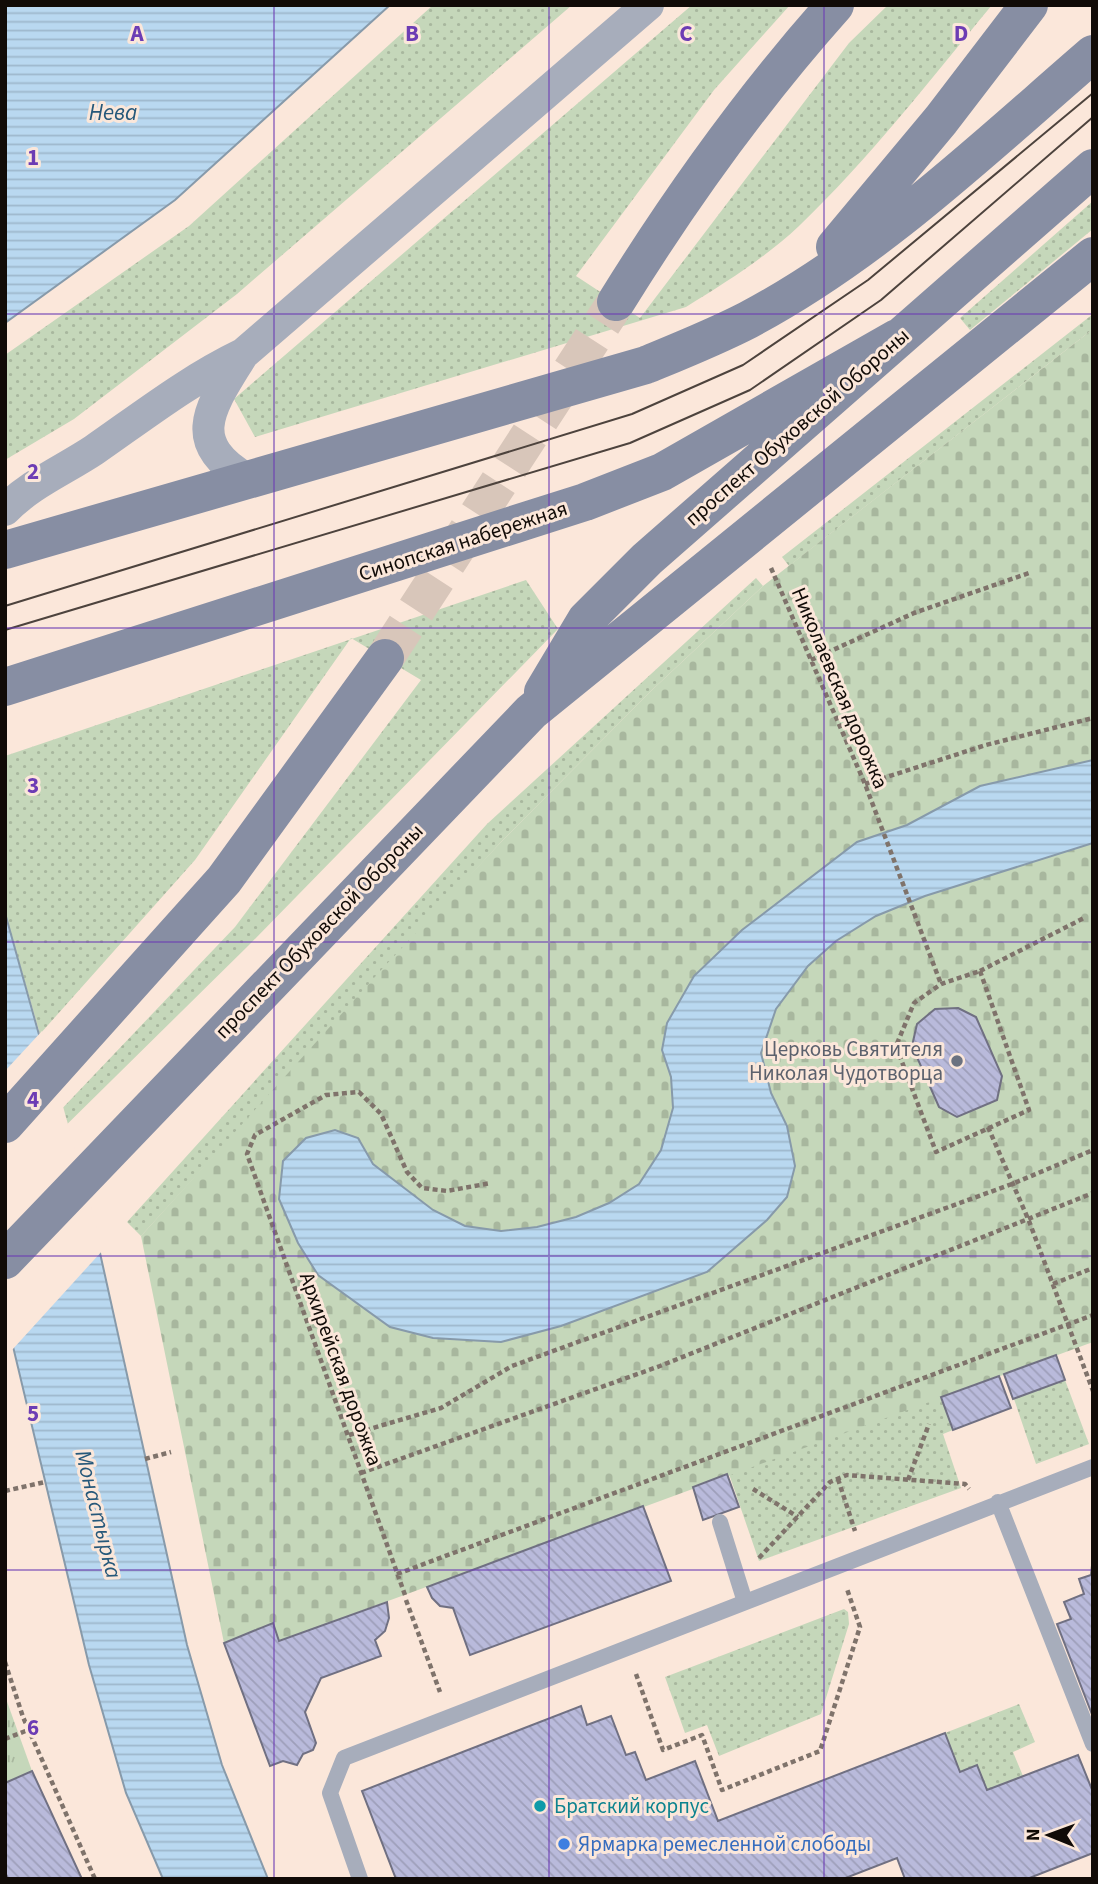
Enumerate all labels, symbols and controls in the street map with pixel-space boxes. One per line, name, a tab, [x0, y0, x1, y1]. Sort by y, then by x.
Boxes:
text: A	[129, 17, 144, 50]
text: B	[405, 17, 419, 50]
text: C	[679, 17, 693, 50]
text: D	[954, 17, 968, 50]
water label: Нева	[89, 96, 137, 129]
text: 1	[27, 141, 39, 174]
street label: проспект Обуховской Обороны	[678, 321, 916, 533]
text: 2	[27, 455, 39, 488]
street label: Синопская набережная	[355, 493, 571, 589]
street label: Николаевская дорожка	[784, 583, 896, 793]
text: 3	[27, 769, 39, 802]
street label: проспект Обуховской Обороны	[208, 817, 430, 1045]
place label: Церковь Святителя Николая Чудотворца	[749, 1034, 943, 1088]
marker: Церковь Святителя Николая Чудотворца	[949, 1053, 965, 1069]
text: 4	[27, 1083, 39, 1116]
street label: Архирейская дорожка	[292, 1268, 390, 1470]
text: 5	[27, 1397, 39, 1430]
water label: Монастырка	[67, 1446, 130, 1582]
text: 6	[27, 1711, 39, 1744]
place label: Братский корпус	[554, 1791, 710, 1821]
marker: Братский корпус	[532, 1798, 548, 1814]
north arrow	[1014, 1800, 1084, 1870]
text: N	[1020, 1828, 1047, 1841]
place label: Ярмарка ремесленной слободы	[578, 1829, 871, 1859]
marker: Ярмарка ремесленной слободы	[556, 1836, 572, 1852]

